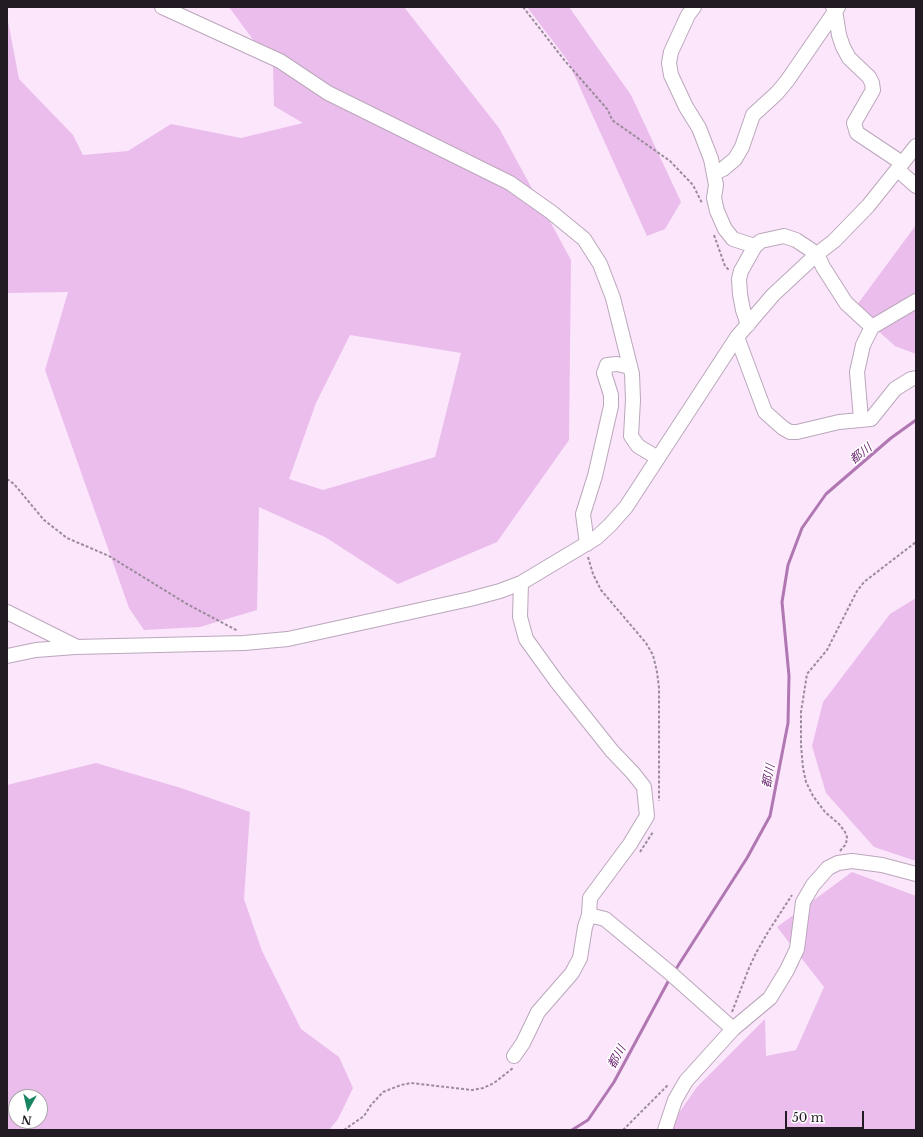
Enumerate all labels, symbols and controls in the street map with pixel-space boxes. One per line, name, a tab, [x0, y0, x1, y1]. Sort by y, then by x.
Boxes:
water label: 都川	[847, 441, 875, 467]
water label: 都川	[760, 763, 778, 789]
water label: 都川	[605, 1043, 629, 1071]
north arrow	[8, 1089, 48, 1129]
scale bar	[787, 1103, 866, 1129]
text: 50 m	[792, 1110, 824, 1125]
text: N	[20, 1112, 33, 1128]

